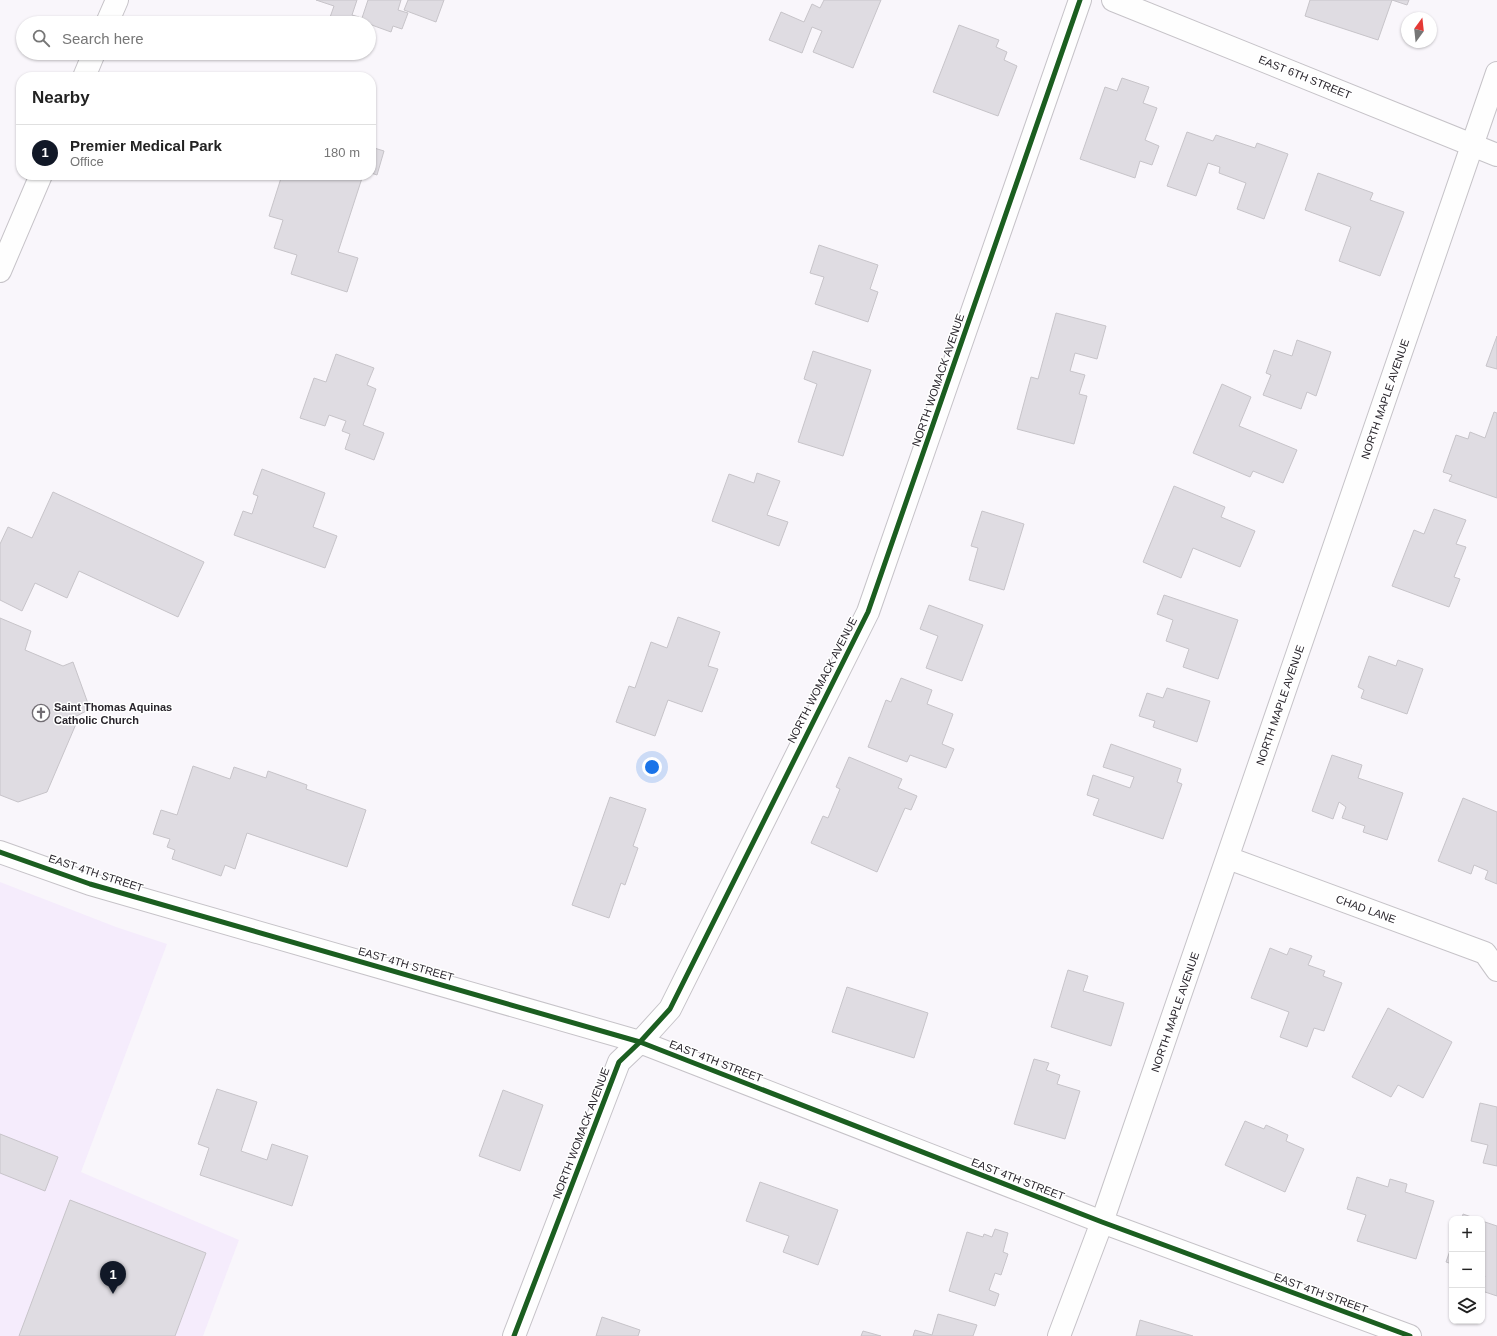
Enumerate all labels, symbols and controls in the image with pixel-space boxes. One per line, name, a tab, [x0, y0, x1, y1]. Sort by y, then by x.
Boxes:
north arrow	[1401, 12, 1437, 48]
search box	[16, 16, 376, 60]
icon: search	[30, 27, 52, 49]
text: Search here	[62, 30, 144, 47]
street label: EAST 6TH STREET	[1257, 53, 1353, 101]
text: Nearby	[32, 88, 90, 107]
text: Premier Medical Park	[70, 137, 222, 154]
text: 1	[41, 145, 49, 160]
text: 180 m	[324, 145, 360, 160]
text: Office	[70, 154, 104, 169]
street label: NORTH WOMACK AVENUE	[910, 312, 966, 448]
street label: NORTH MAPLE AVENUE	[1359, 337, 1411, 461]
street label: NORTH WOMACK AVENUE	[785, 615, 859, 745]
street label: NORTH MAPLE AVENUE	[1254, 643, 1306, 767]
place label: Saint Thomas Aquinas Catholic Church	[54, 701, 172, 726]
church icon: Saint Thomas Aquinas Catholic Church	[31, 703, 51, 723]
your location	[642, 757, 662, 777]
street label: EAST 4TH STREET	[47, 852, 145, 894]
street label: CHAD LANE	[1334, 893, 1398, 925]
street label: EAST 4TH STREET	[357, 945, 455, 983]
street label: NORTH MAPLE AVENUE	[1149, 950, 1201, 1074]
street label: EAST 4TH STREET	[668, 1038, 765, 1084]
street label: NORTH WOMACK AVENUE	[550, 1066, 612, 1200]
street label: EAST 4TH STREET	[970, 1156, 1067, 1202]
map controls	[1449, 1216, 1485, 1324]
button: +	[1449, 1216, 1485, 1252]
button: −	[1449, 1252, 1485, 1288]
pin: 1	[100, 1261, 126, 1294]
street label: EAST 4TH STREET	[1273, 1270, 1370, 1316]
button: layers	[1449, 1288, 1485, 1324]

